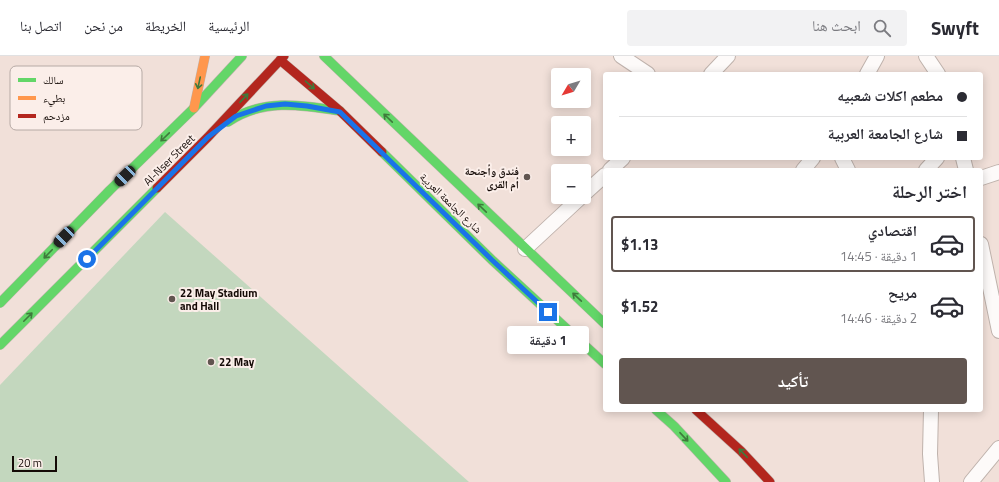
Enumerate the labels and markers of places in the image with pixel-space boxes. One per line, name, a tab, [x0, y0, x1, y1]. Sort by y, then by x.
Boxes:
place label: فندق وأجنحة أم القرى	[465, 163, 519, 192]
marker: فندق وأجنحة أم القرى	[522, 172, 532, 182]
place label: 22 May Stadium and Hall	[180, 285, 257, 314]
marker: 22 May Stadium and Hall	[167, 294, 177, 304]
place label: 22 May	[219, 354, 255, 370]
marker: 22 May	[206, 357, 216, 367]

